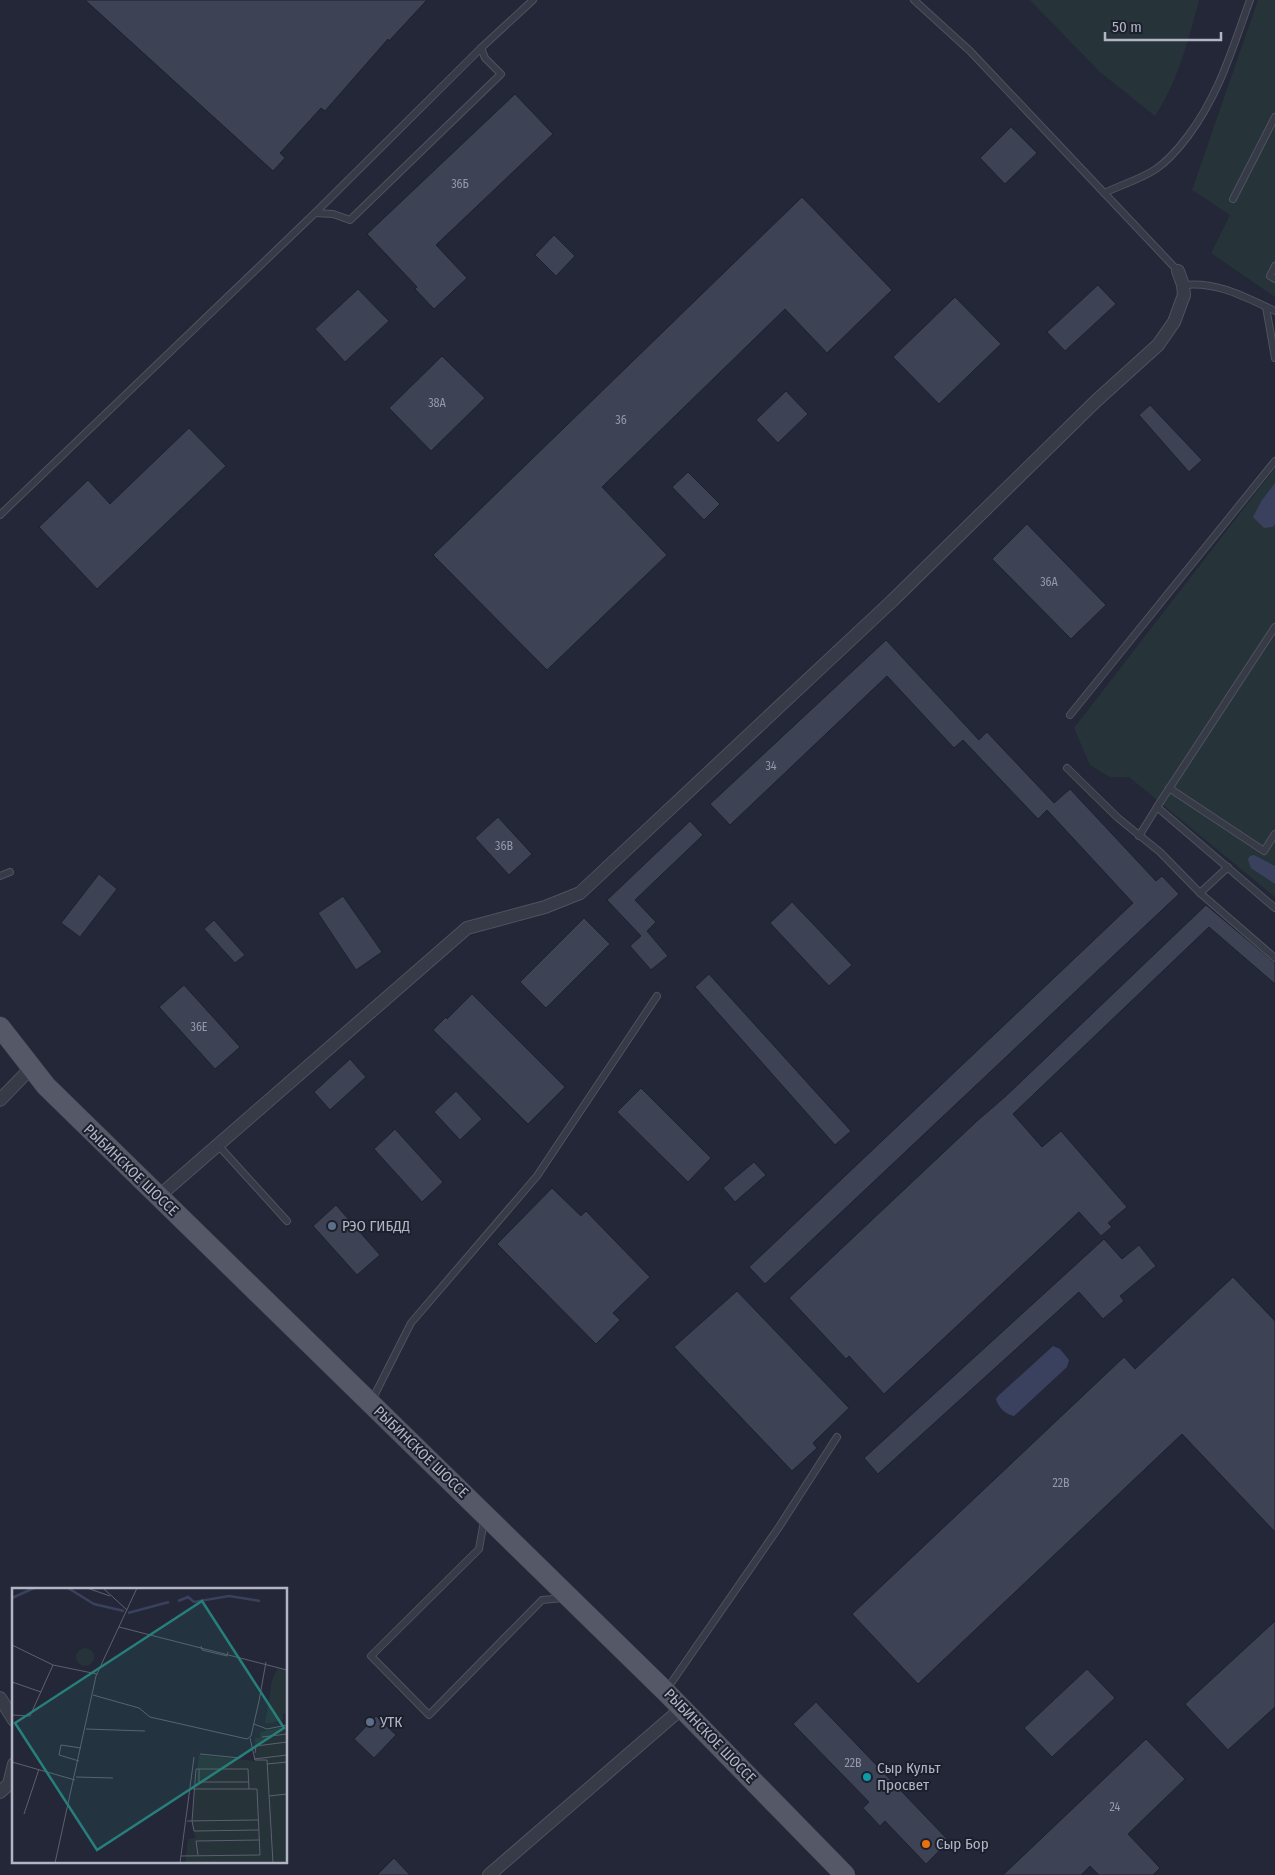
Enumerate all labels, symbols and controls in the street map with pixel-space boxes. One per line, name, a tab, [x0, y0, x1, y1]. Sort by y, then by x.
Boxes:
scale bar	[1105, 10, 1221, 42]
text: 50 m	[1112, 18, 1142, 36]
house number: 36Б	[451, 177, 469, 191]
house number: 38А	[428, 396, 447, 410]
house number: 36	[615, 413, 627, 427]
house number: 36А	[1040, 575, 1059, 589]
house number: 34	[765, 759, 777, 773]
house number: 36В	[495, 839, 513, 853]
house number: 36Е	[191, 1020, 208, 1034]
street label: РЫБИНСКОЕ ШОССЕ	[80, 1120, 182, 1220]
place label: РЭО ГИБДД	[342, 1217, 410, 1235]
marker: РЭО ГИБДД	[326, 1220, 338, 1232]
street label: РЫБИНСКОЕ ШОССЕ	[370, 1402, 472, 1502]
house number: 22В	[1052, 1476, 1070, 1490]
inset map	[12, 1588, 288, 1862]
street label: РЫБИНСКОЕ ШОССЕ	[660, 1685, 760, 1787]
place label: УТК	[379, 1713, 402, 1731]
marker: УТК	[364, 1716, 376, 1728]
house number: 22В	[844, 1756, 862, 1770]
place label: Сыр Культ Просвет	[877, 1759, 941, 1794]
marker: Сыр Культ Просвет	[861, 1771, 873, 1783]
house number: 24	[1110, 1800, 1121, 1814]
place label: Сыр Бор	[936, 1835, 989, 1853]
marker: Сыр Бор	[920, 1838, 932, 1850]

